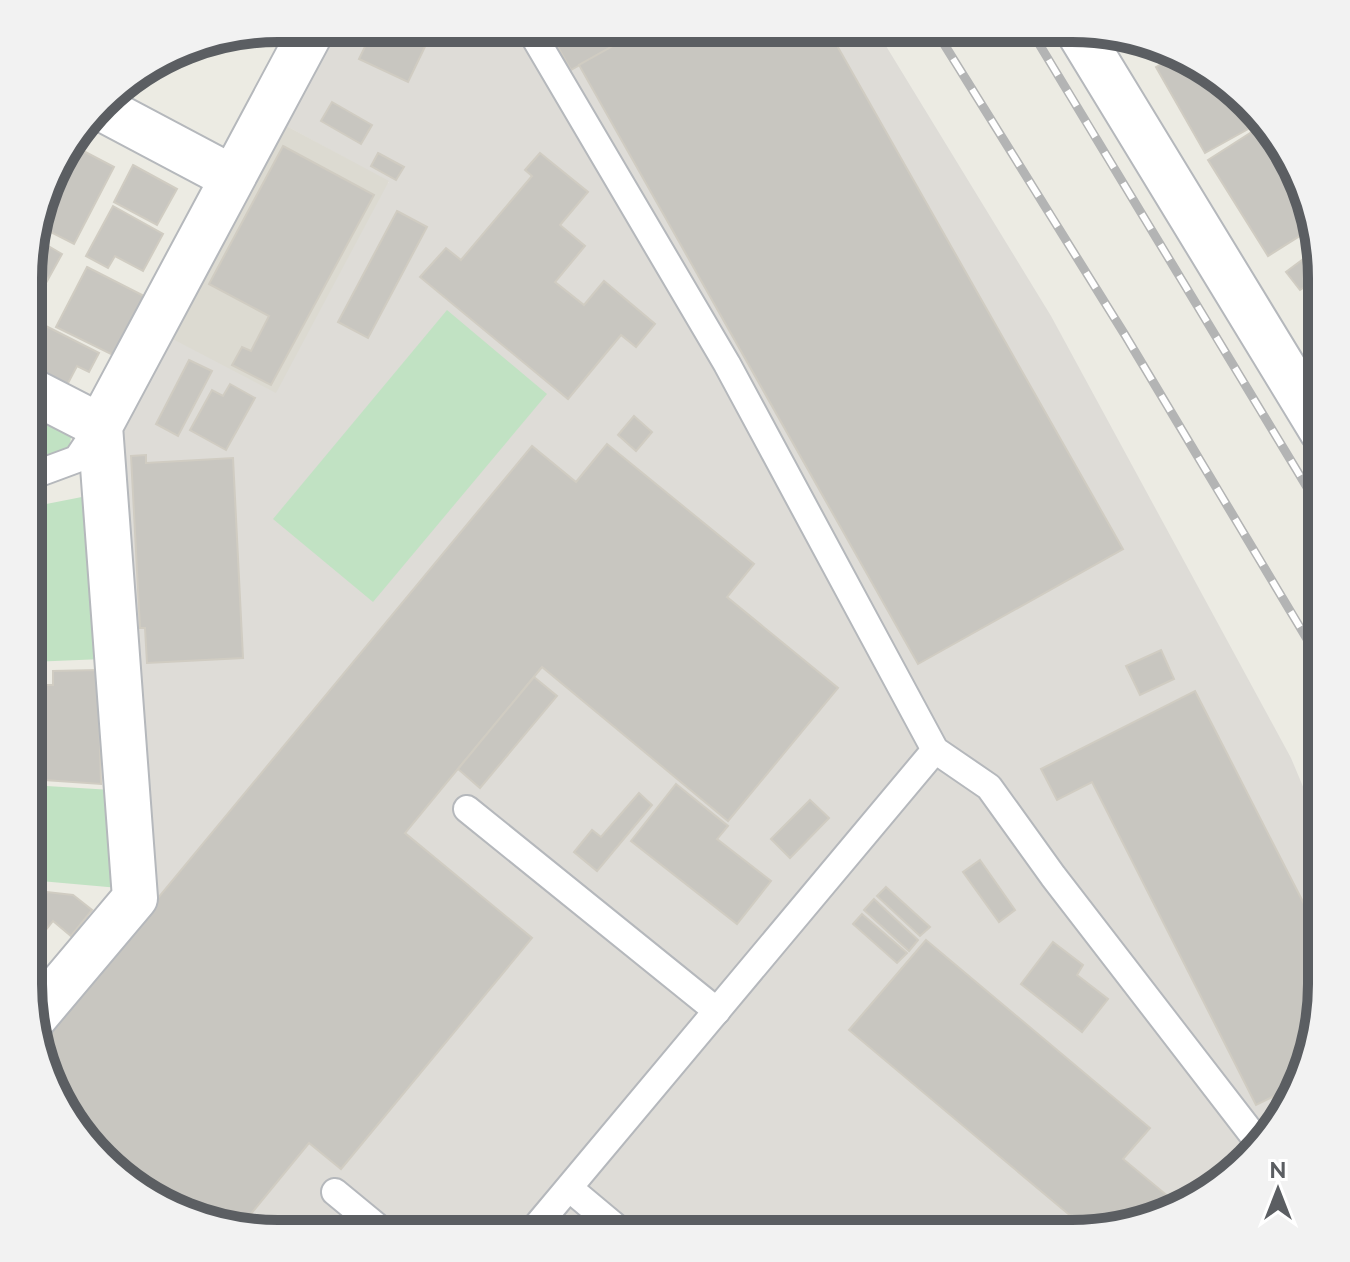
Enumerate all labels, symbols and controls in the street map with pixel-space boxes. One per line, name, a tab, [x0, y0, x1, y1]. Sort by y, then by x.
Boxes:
north arrow	[1238, 1150, 1318, 1230]
text: N	[1270, 1157, 1286, 1183]

